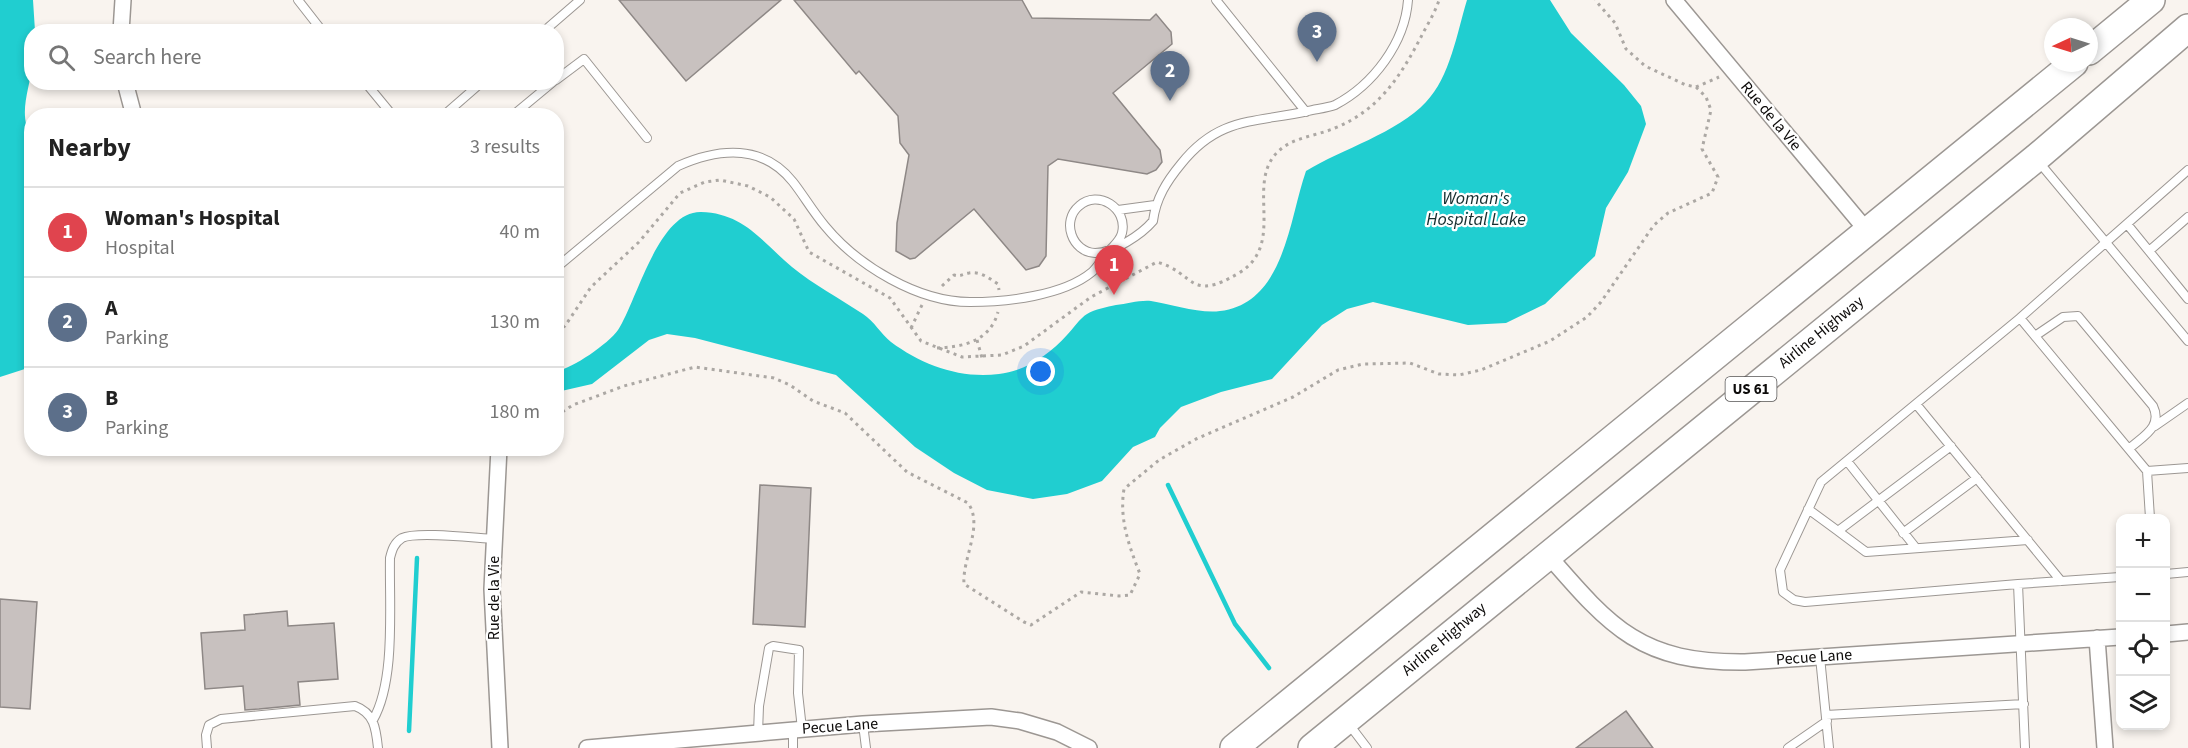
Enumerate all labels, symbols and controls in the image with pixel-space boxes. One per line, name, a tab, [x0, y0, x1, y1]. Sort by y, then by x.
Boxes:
pin: 3	[1298, 13, 1336, 62]
north arrow	[2044, 18, 2098, 72]
search box	[24, 24, 564, 90]
icon: search	[45, 41, 78, 74]
text: Search here	[93, 41, 201, 73]
pin: 2	[1150, 51, 1190, 101]
street label: Rue de la Vie	[1735, 77, 1807, 155]
text: Nearby	[48, 129, 131, 166]
text: 3 results	[470, 133, 540, 161]
water label: Woman's Hospital Lake	[1426, 186, 1526, 232]
text: Woman's Hospital	[105, 202, 280, 234]
text: 1	[62, 218, 73, 246]
text: 40 m	[500, 218, 540, 246]
text: Hospital	[105, 234, 175, 262]
pin: 1	[1094, 246, 1134, 295]
street label: Airline Highway	[1774, 290, 1869, 373]
text: A	[105, 292, 118, 324]
text: 2	[62, 308, 73, 336]
text: 130 m	[490, 308, 540, 336]
text: Parking	[105, 324, 168, 352]
your location	[1026, 357, 1055, 386]
road number: US 61	[1726, 377, 1776, 401]
text: B	[105, 382, 118, 414]
text: 3	[62, 398, 73, 426]
text: 180 m	[490, 398, 540, 426]
text: Parking	[105, 414, 168, 442]
map controls	[2116, 514, 2170, 730]
button: +	[2116, 514, 2170, 568]
street label: Rue de la Vie	[483, 556, 505, 640]
button: −	[2116, 568, 2170, 622]
street label: Airline Highway	[1397, 597, 1491, 681]
button: locate	[2116, 622, 2170, 676]
street label: Pecue Lane	[1775, 643, 1853, 671]
button: layers	[2116, 676, 2170, 730]
street label: Pecue Lane	[801, 712, 879, 740]

